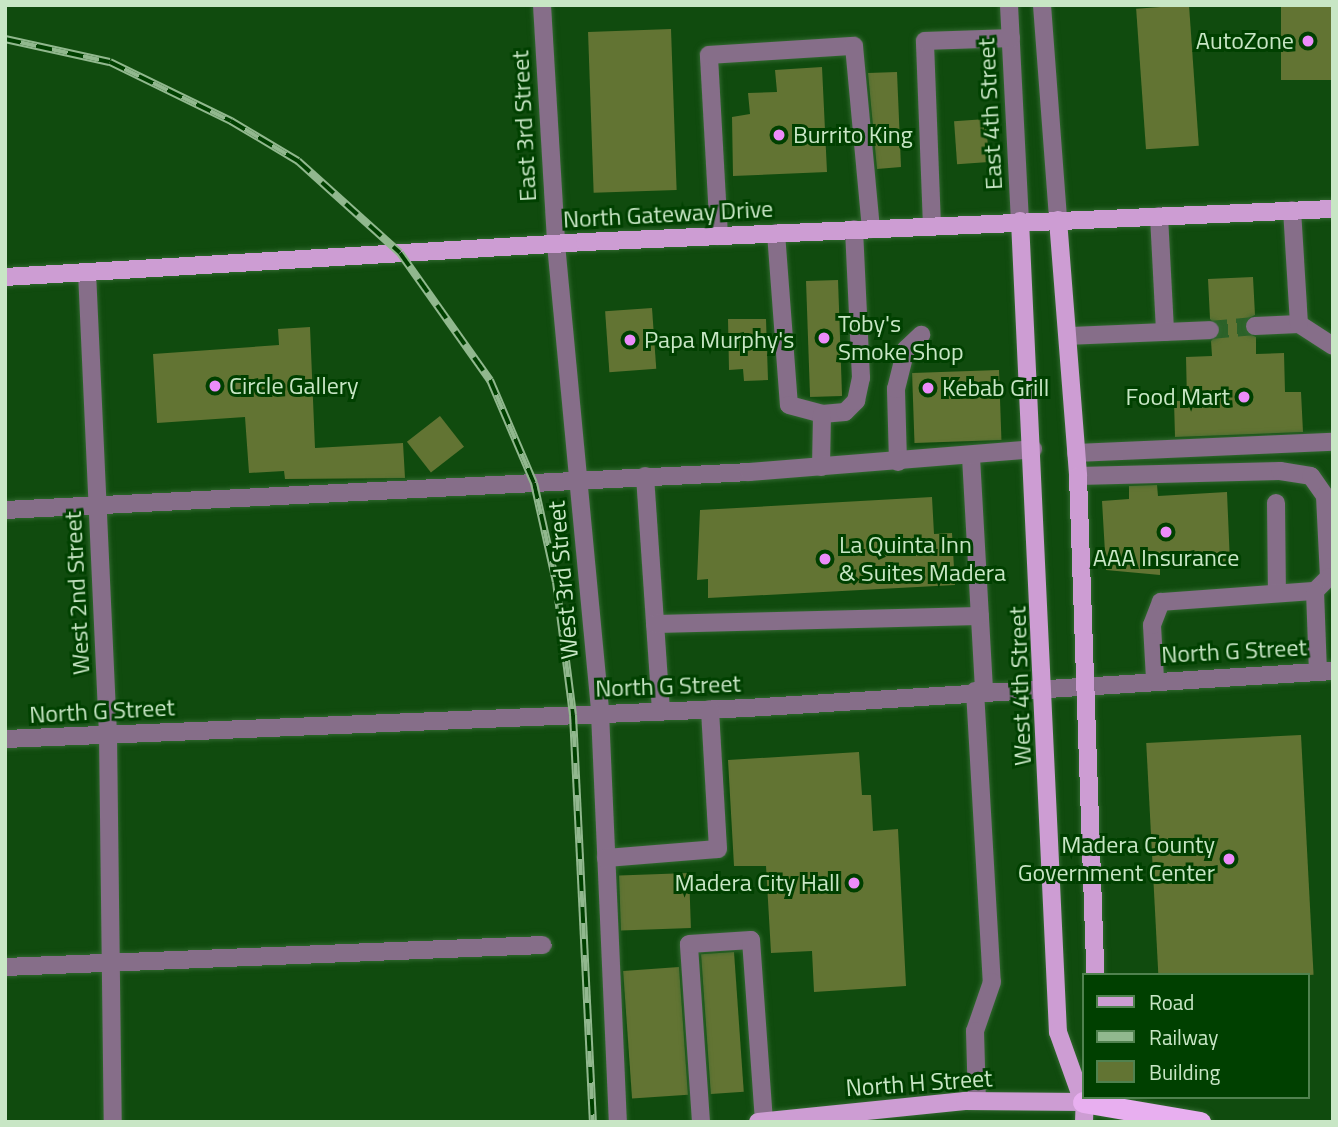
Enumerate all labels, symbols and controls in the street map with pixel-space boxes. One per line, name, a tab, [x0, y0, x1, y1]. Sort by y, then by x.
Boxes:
place label: AutoZone	[1196, 27, 1294, 55]
marker: AutoZone	[1300, 33, 1316, 49]
street label: East 4th Street	[972, 37, 1008, 191]
street label: East 3rd Street	[506, 50, 542, 202]
place label: Burrito King	[793, 121, 913, 149]
marker: Burrito King	[771, 127, 787, 143]
street label: North Gateway Drive	[562, 194, 774, 234]
place label: Toby's Smoke Shop	[838, 310, 964, 366]
place label: Papa Murphy's	[644, 326, 794, 354]
marker: Toby's Smoke Shop	[816, 330, 832, 346]
marker: Papa Murphy's	[622, 332, 638, 348]
place label: Circle Gallery	[229, 372, 359, 400]
place label: Kebab Grill	[942, 374, 1049, 402]
marker: Circle Gallery	[207, 378, 223, 394]
marker: Kebab Grill	[920, 380, 936, 396]
place label: Food Mart	[1126, 383, 1230, 411]
marker: Food Mart	[1236, 389, 1252, 405]
street label: West 3rd Street	[542, 500, 584, 660]
street label: West 2nd Street	[58, 510, 96, 676]
marker: AAA Insurance	[1158, 524, 1174, 540]
place label: La Quinta Inn & Suites Madera	[839, 531, 1006, 587]
place label: AAA Insurance	[1093, 544, 1239, 572]
marker: La Quinta Inn & Suites Madera	[817, 551, 833, 567]
street label: West 4th Street	[1003, 606, 1037, 766]
street label: North G Street	[1161, 633, 1307, 669]
street label: North G Street	[595, 669, 741, 703]
street label: North G Street	[29, 693, 175, 729]
place label: Madera County Government Center	[1018, 831, 1215, 887]
marker: Madera County Government Center	[1221, 851, 1237, 867]
place label: Madera City Hall	[674, 869, 840, 897]
marker: Madera City Hall	[846, 875, 862, 891]
legend	[1082, 973, 1310, 1099]
text: Road	[1149, 986, 1194, 1018]
text: Railway	[1149, 1021, 1218, 1053]
text: Building	[1149, 1056, 1220, 1088]
street label: North H Street	[845, 1064, 993, 1102]

